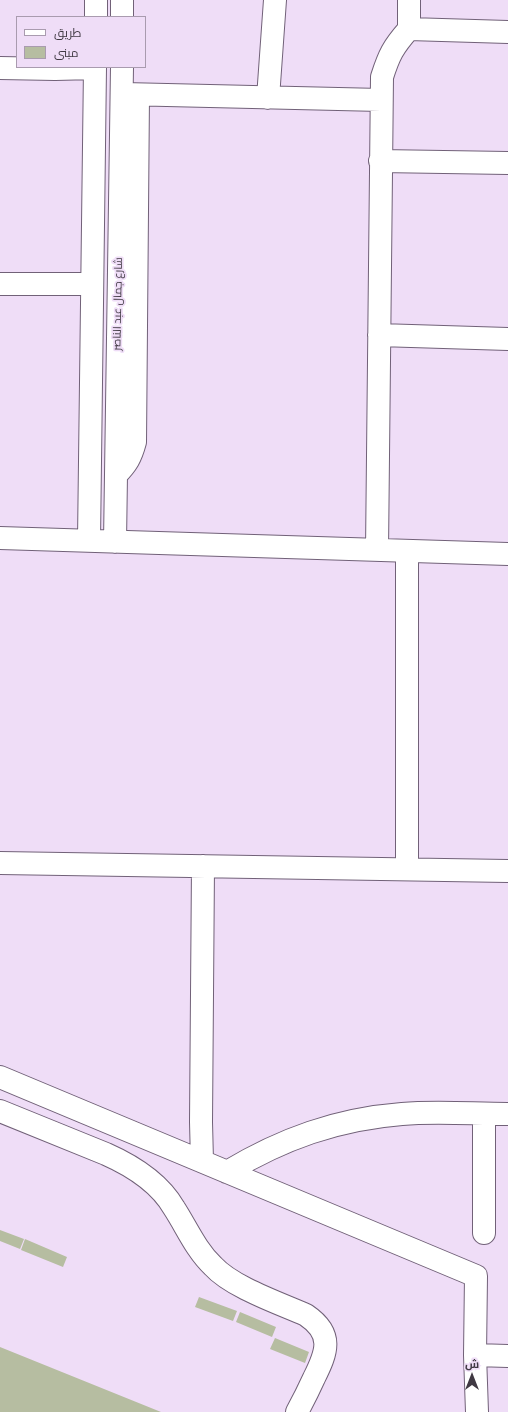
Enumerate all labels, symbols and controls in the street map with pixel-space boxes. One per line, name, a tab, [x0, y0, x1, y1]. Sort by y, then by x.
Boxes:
legend	[16, 16, 146, 68]
text: طريق	[54, 25, 81, 40]
text: مبنى	[54, 45, 79, 60]
street label: شارع جمال عبد الناصر	[111, 257, 125, 351]
north arrow	[452, 1356, 492, 1396]
text: ش	[465, 1357, 479, 1371]

